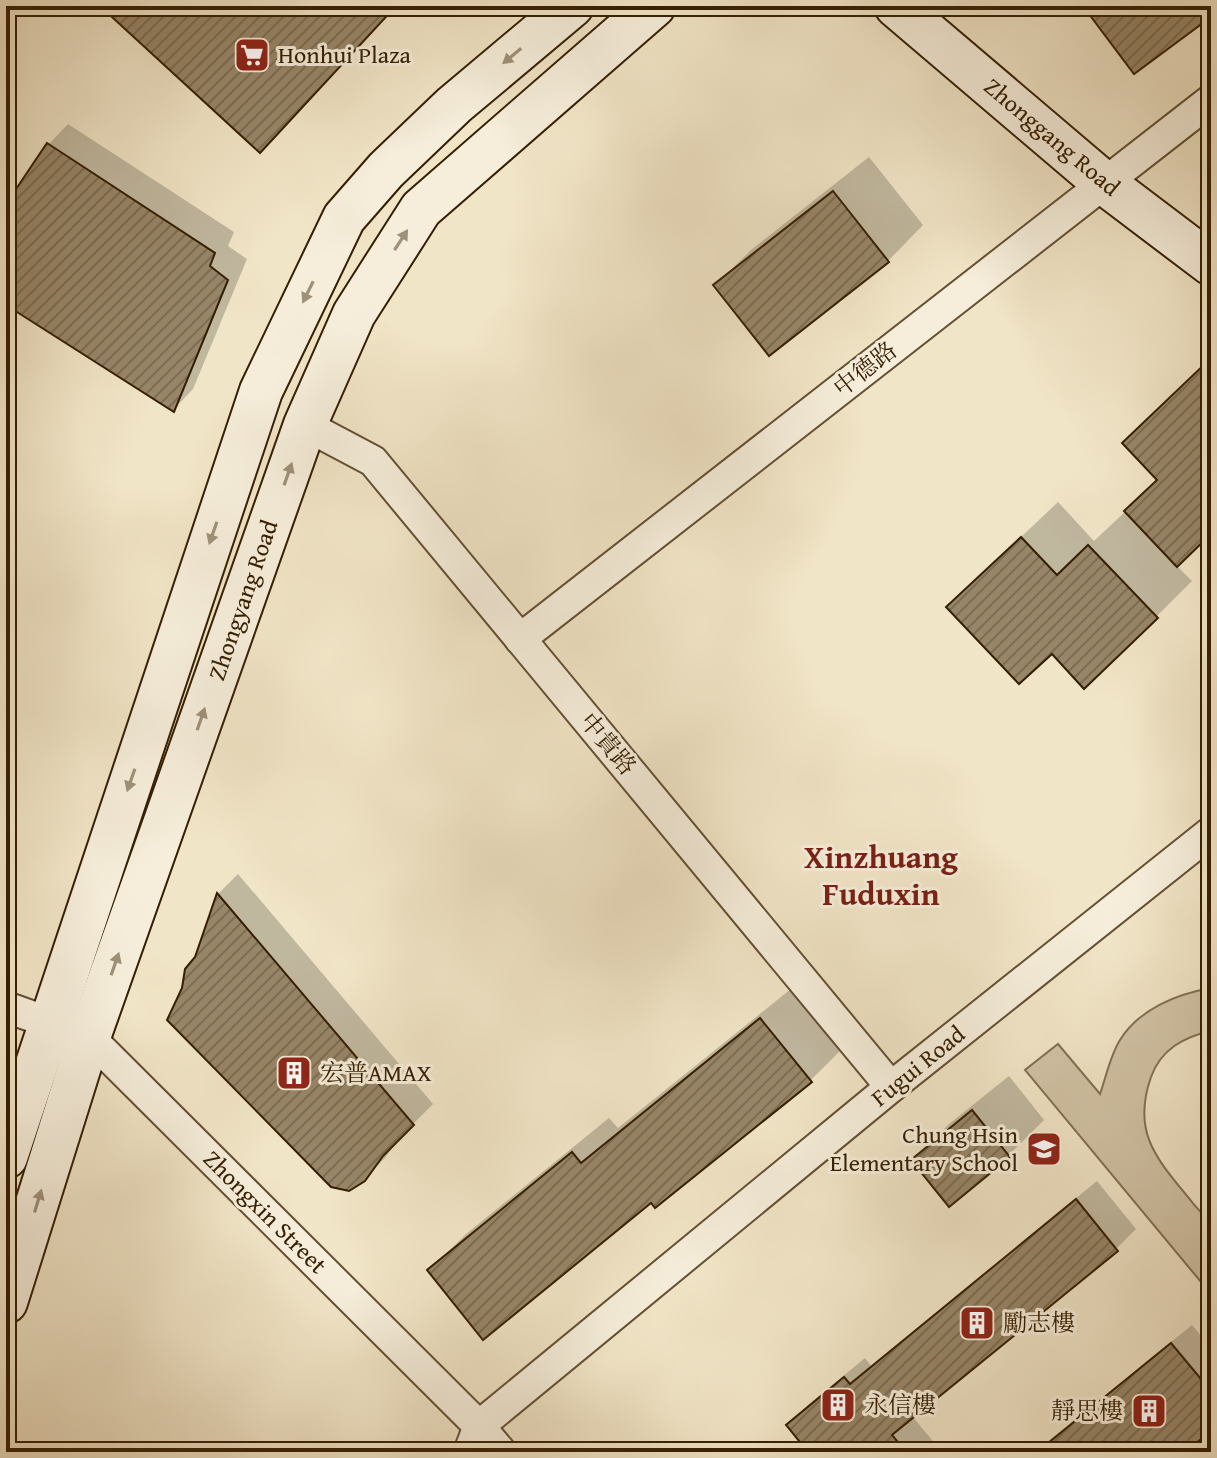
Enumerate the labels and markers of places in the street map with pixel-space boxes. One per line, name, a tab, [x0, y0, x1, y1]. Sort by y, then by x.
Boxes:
supermarket icon: Honhui Plaza	[233, 36, 271, 74]
place label: Honhui Plaza	[278, 37, 412, 72]
building icon: 宏普AMAX	[275, 1054, 313, 1092]
place label: 宏普AMAX	[320, 1055, 432, 1090]
place label: Chung Hsin Elementary School	[830, 1117, 1019, 1180]
school or university icon: Chung Hsin Elementary School	[1025, 1130, 1063, 1168]
building icon: 勵志樓	[958, 1304, 996, 1342]
place label: 勵志樓	[1003, 1305, 1075, 1340]
building icon: 永信樓	[819, 1386, 857, 1424]
place label: 永信樓	[864, 1387, 936, 1422]
building icon: 靜思樓	[1130, 1392, 1168, 1430]
place label: 靜思樓	[1051, 1393, 1123, 1428]

